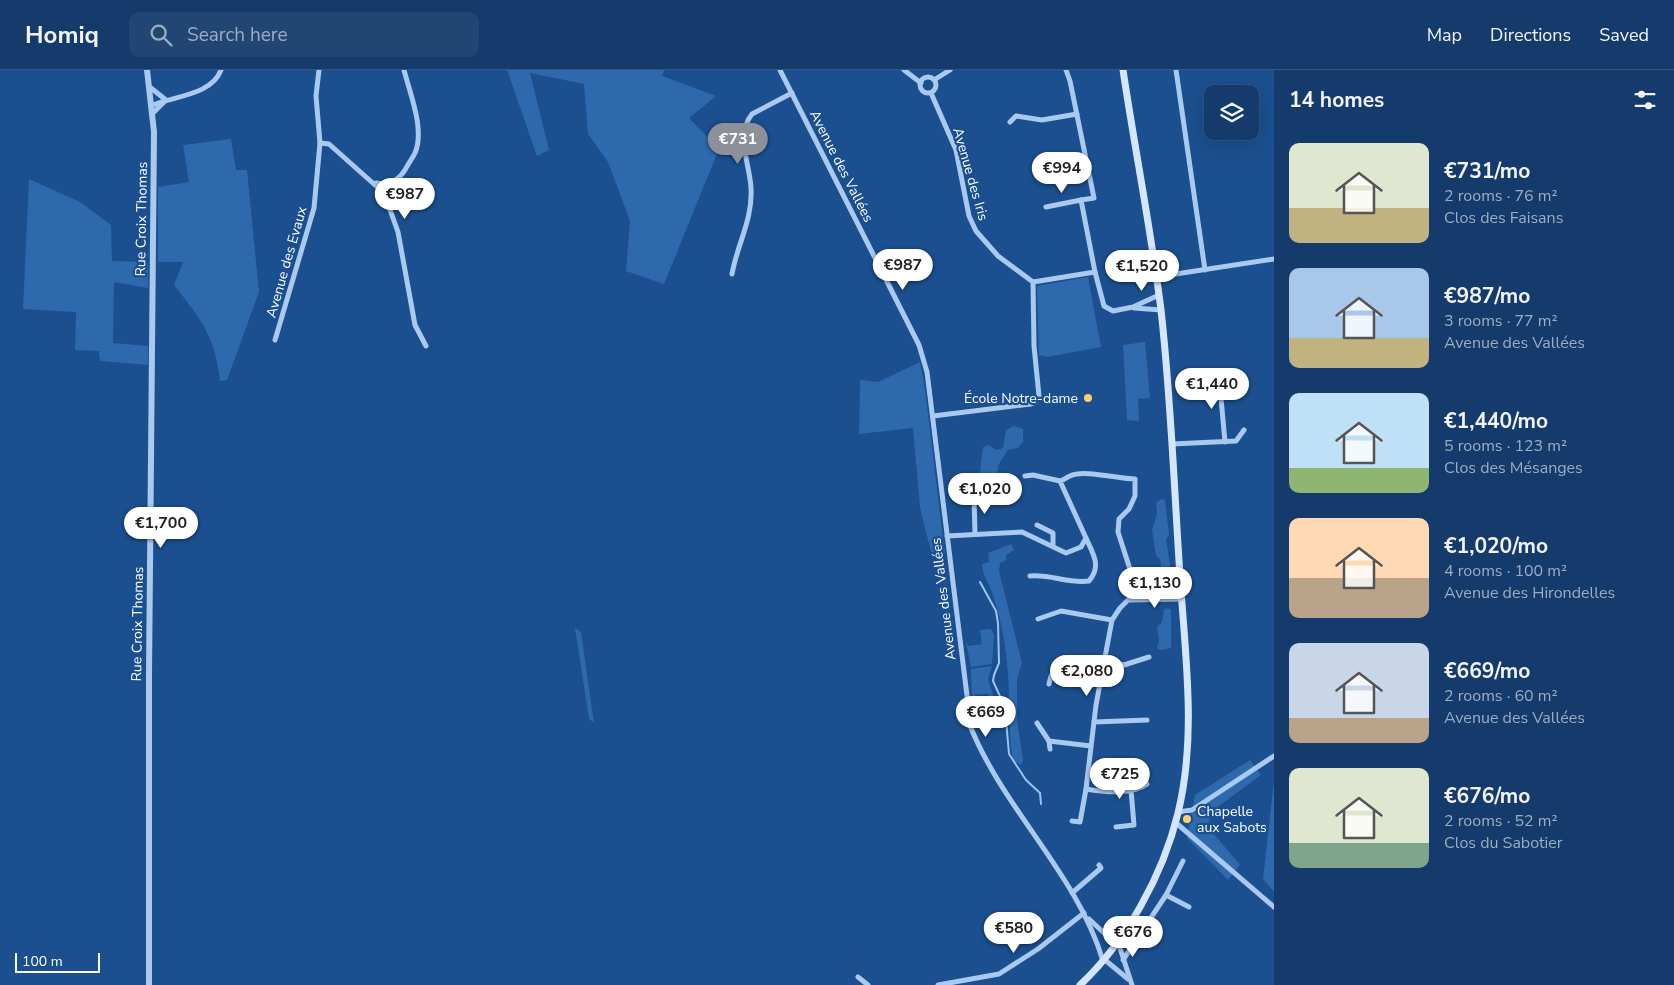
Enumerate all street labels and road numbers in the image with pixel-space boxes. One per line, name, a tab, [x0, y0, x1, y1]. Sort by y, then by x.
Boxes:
street label: Avenue des Vallées	[805, 107, 878, 226]
street label: Avenue des Iris	[948, 125, 993, 223]
street label: Rue Croix Thomas	[131, 161, 152, 277]
street label: Avenue des Evaux	[262, 204, 312, 320]
street label: Avenue des Vallées	[927, 536, 960, 661]
street label: Rue Croix Thomas	[127, 566, 148, 682]

